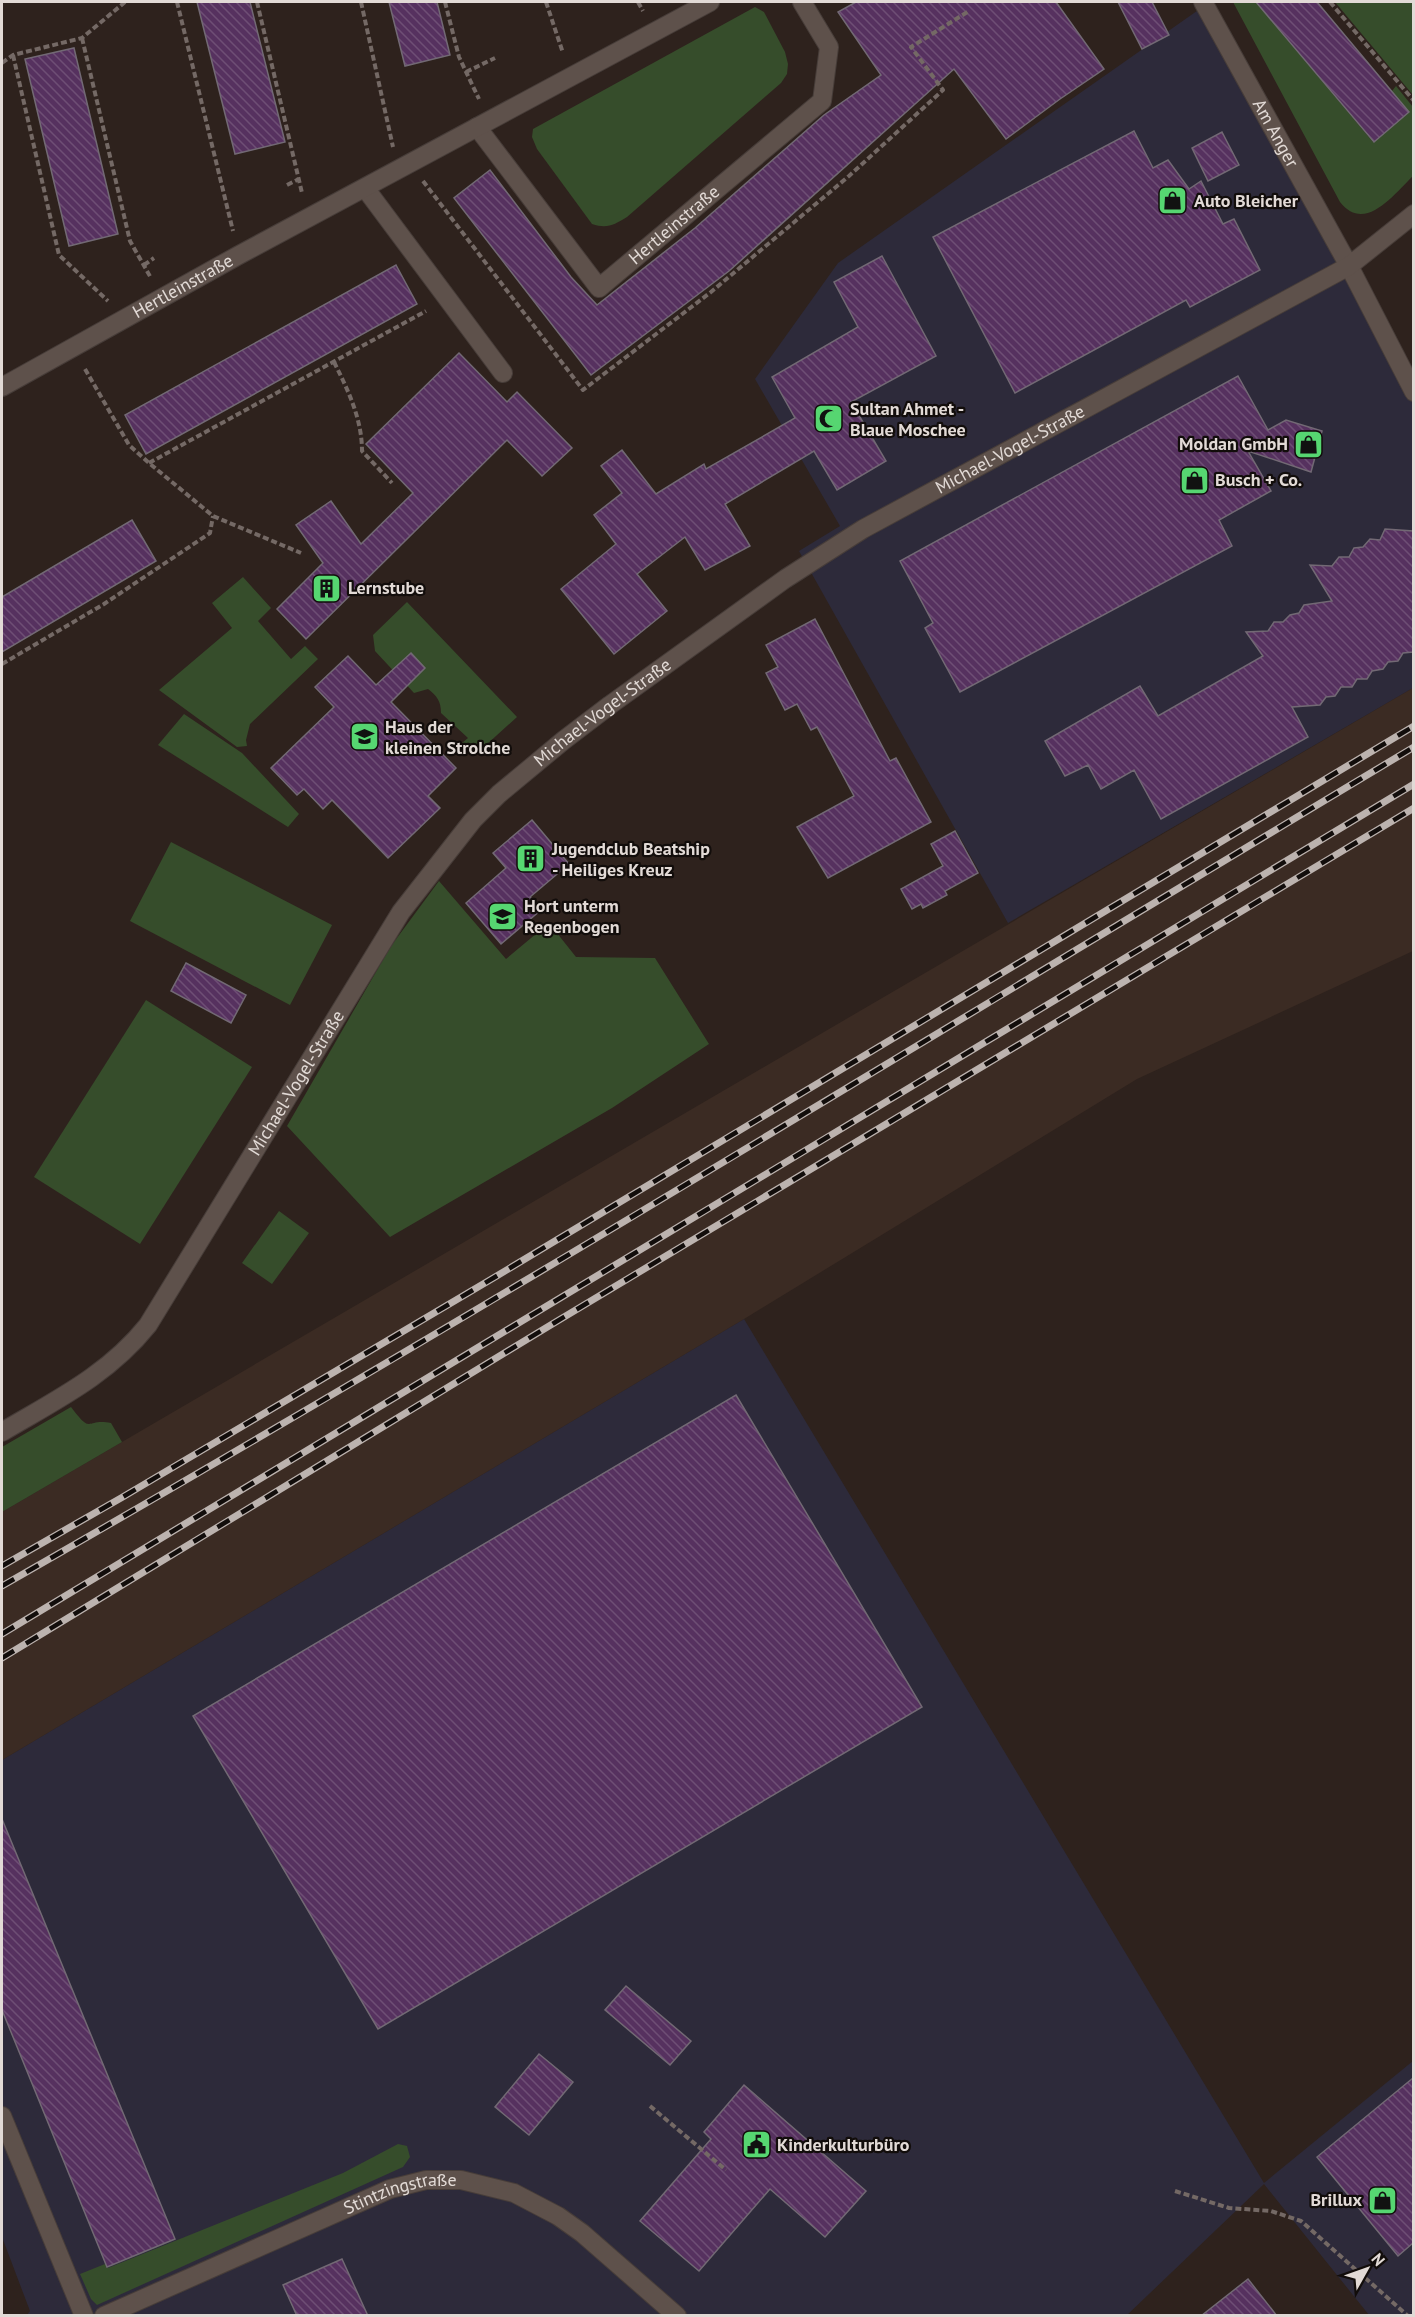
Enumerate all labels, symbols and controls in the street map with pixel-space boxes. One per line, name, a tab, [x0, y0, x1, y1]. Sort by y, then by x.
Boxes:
street label: Am Anger	[1248, 95, 1304, 171]
street label: Hertleinstraße	[624, 180, 724, 269]
shop icon: Auto Bleicher	[1157, 185, 1189, 217]
place label: Auto Bleicher	[1194, 189, 1299, 212]
street label: Hertleinstraße	[128, 249, 237, 323]
place label: Sultan Ahmet - Blaue Moschee	[850, 397, 966, 441]
street label: Michael-Vogel-Straße	[931, 399, 1089, 499]
mosque icon: Sultan Ahmet - Blaue Moschee	[813, 403, 845, 435]
shop icon: Moldan GmbH	[1293, 428, 1325, 460]
place label: Moldan GmbH	[1179, 432, 1288, 455]
shop icon: Busch + Co.	[1178, 464, 1210, 496]
place label: Busch + Co.	[1215, 468, 1302, 491]
building icon: Lernstube	[311, 572, 343, 604]
place label: Lernstube	[348, 576, 424, 599]
street label: Michael-Vogel-Straße	[529, 653, 675, 771]
place label: Haus der kleinen Strolche	[385, 715, 510, 759]
school or university icon: Haus der kleinen Strolche	[348, 721, 380, 753]
place label: Jugendclub Beatship - Heiliges Kreuz	[551, 837, 710, 881]
building icon: Jugendclub Beatship - Heiliges Kreuz	[515, 843, 547, 875]
place label: Hort unterm Regenbogen	[524, 894, 620, 938]
school or university icon: Hort unterm Regenbogen	[487, 900, 519, 932]
street label: Michael-Vogel-Straße	[243, 1006, 349, 1160]
public building icon: Kinderkulturbüro	[740, 2129, 772, 2161]
place label: Kinderkulturbüro	[777, 2133, 910, 2156]
street label: Stintzingstraße	[340, 2168, 457, 2219]
shop icon: Brillux	[1367, 2184, 1399, 2216]
place label: Brillux	[1310, 2188, 1363, 2211]
north arrow	[1337, 2239, 1397, 2299]
text: N	[1367, 2249, 1390, 2270]

